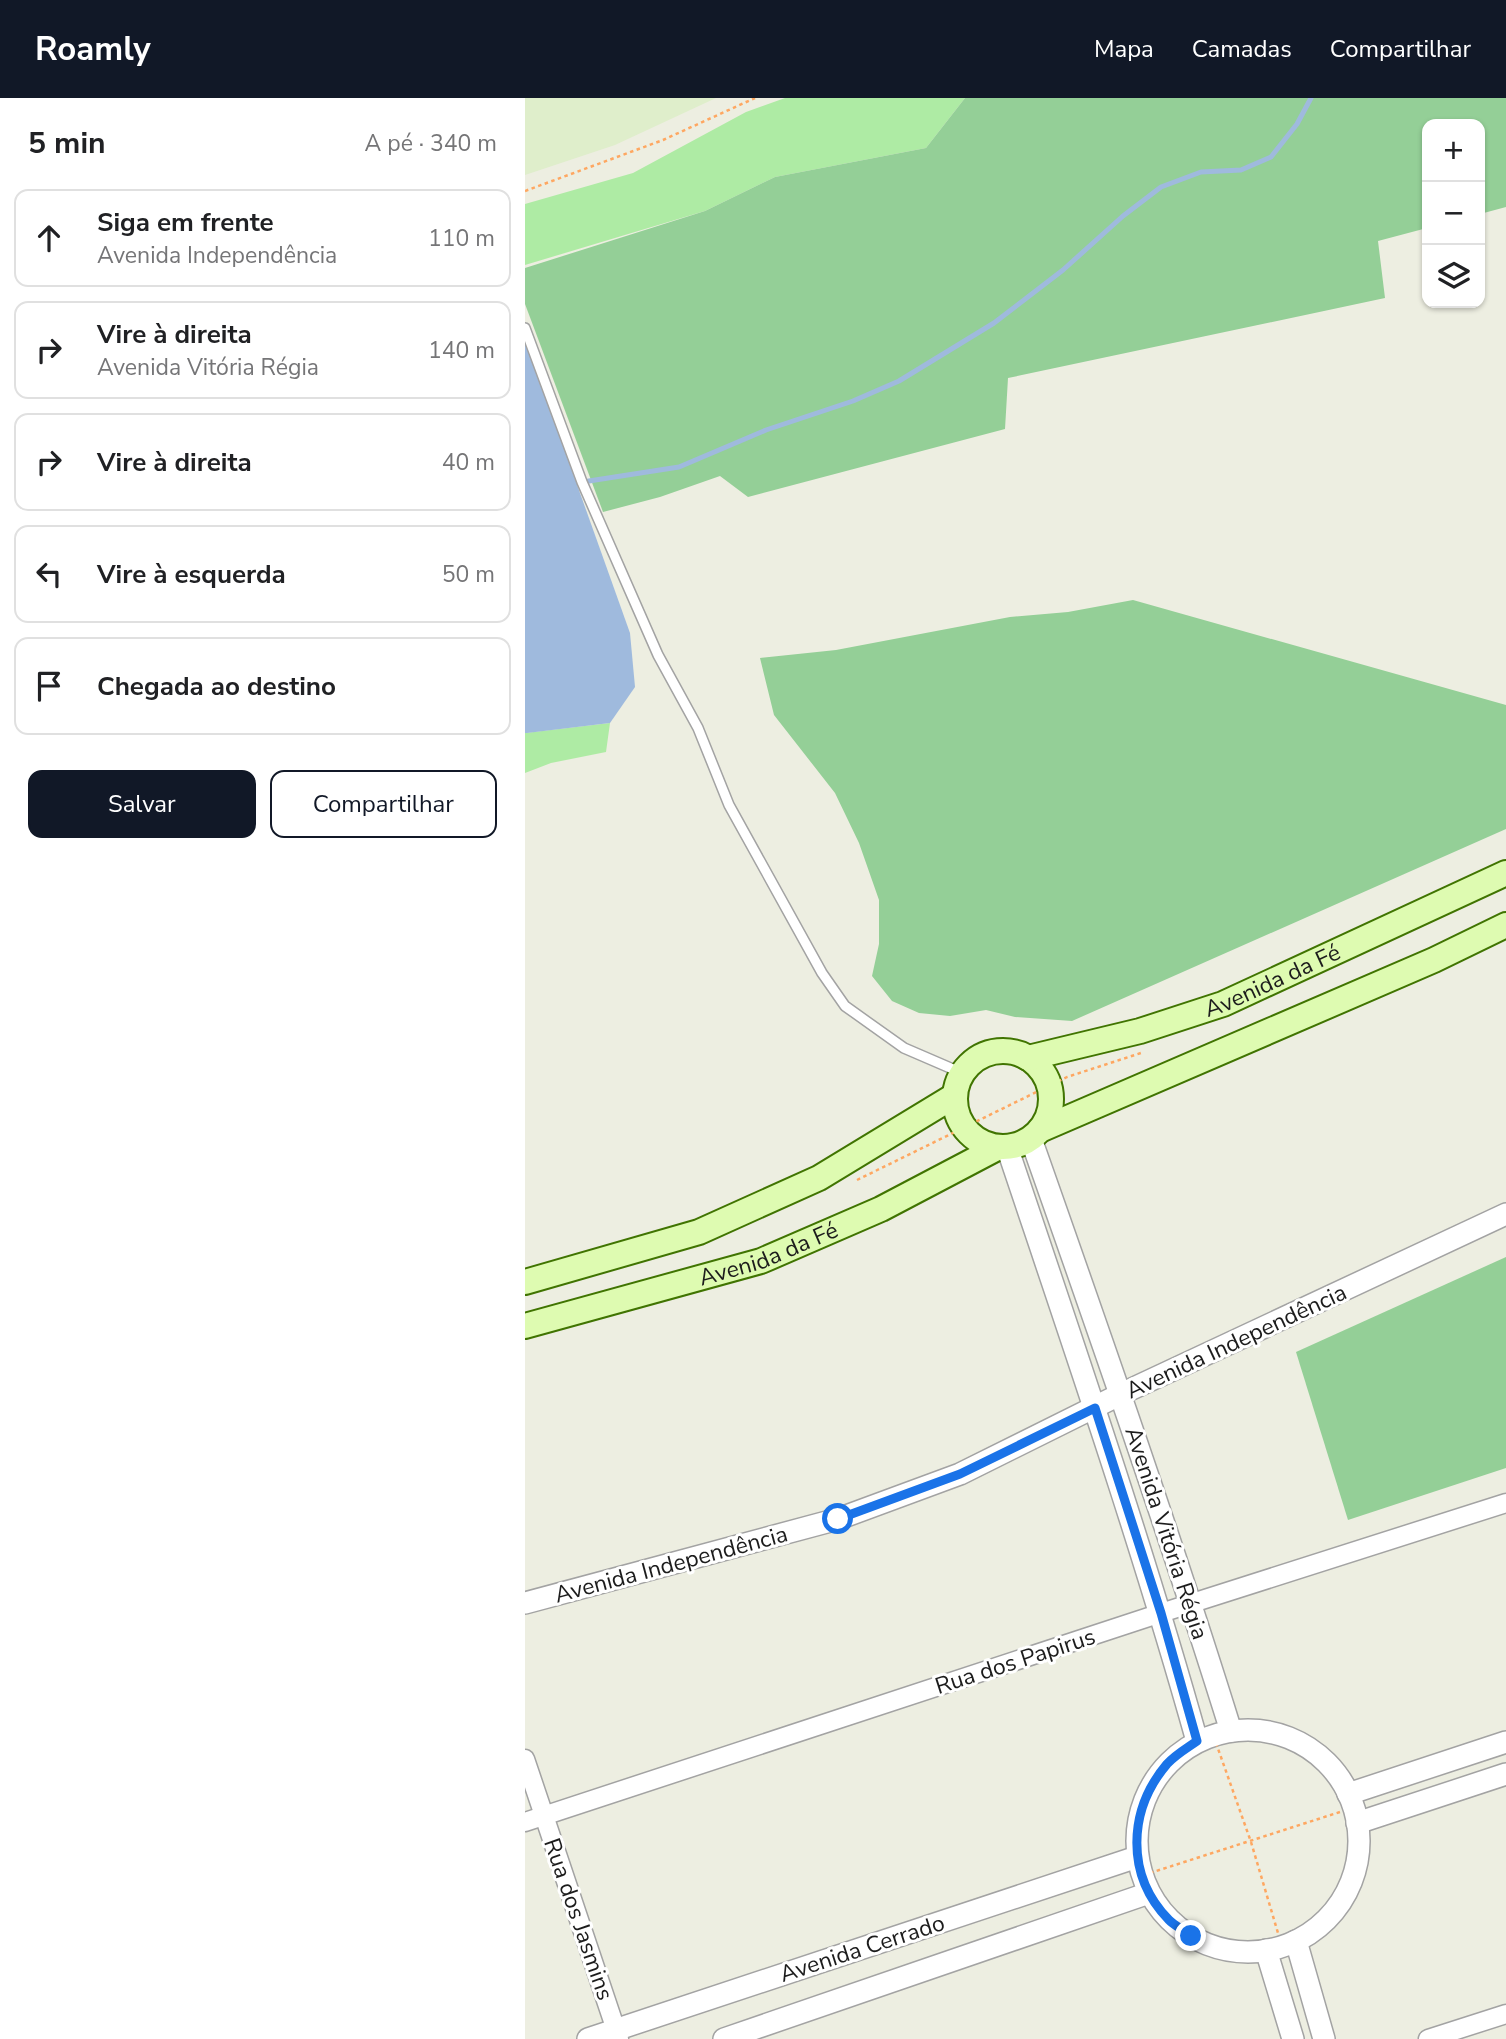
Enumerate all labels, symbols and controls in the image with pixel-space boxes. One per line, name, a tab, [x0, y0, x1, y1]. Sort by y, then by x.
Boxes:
text: Roamly	[35, 27, 151, 72]
text: Mapa	[1094, 33, 1154, 65]
text: Camadas	[1192, 33, 1292, 65]
text: Compartilhar	[1330, 33, 1471, 65]
map controls	[1422, 119, 1485, 308]
button: +	[1422, 119, 1485, 182]
text: 5 min	[28, 123, 106, 164]
text: A pé · 340 m	[365, 128, 497, 159]
button: −	[1422, 182, 1485, 245]
text: Siga em frente	[97, 205, 274, 240]
icon: ahead	[30, 219, 68, 257]
text: 110 m	[428, 223, 495, 254]
text: Avenida Independência	[97, 240, 337, 271]
button: layers	[1422, 245, 1485, 308]
text: Vire à direita	[97, 317, 252, 352]
icon: right	[30, 331, 68, 369]
text: 140 m	[428, 335, 495, 366]
text: Avenida Vitória Régia	[97, 352, 319, 383]
icon: right	[30, 443, 68, 481]
text: Vire à direita	[97, 445, 252, 480]
text: 40 m	[442, 447, 495, 478]
icon: left	[30, 555, 68, 593]
text: Vire à esquerda	[97, 557, 286, 592]
text: 50 m	[442, 559, 495, 590]
icon: arrive	[30, 667, 68, 705]
text: Chegada ao destino	[97, 669, 336, 704]
button: Salvar	[28, 770, 256, 838]
button: Compartilhar	[270, 770, 497, 838]
street label: Avenida da Fé	[1201, 937, 1345, 1025]
street label: Avenida da Fé	[695, 1215, 843, 1293]
street label: Avenida Independência	[1121, 1277, 1352, 1406]
street label: Avenida Vitória Régia	[1117, 1423, 1216, 1643]
route start	[822, 1503, 853, 1534]
street label: Avenida Independência	[551, 1518, 791, 1611]
street label: Rua dos Papirus	[931, 1621, 1099, 1702]
street label: Rua dos Jasmins	[536, 1834, 621, 2004]
street label: Avenida Cerrado	[776, 1907, 949, 1990]
route end	[1175, 1920, 1206, 1951]

